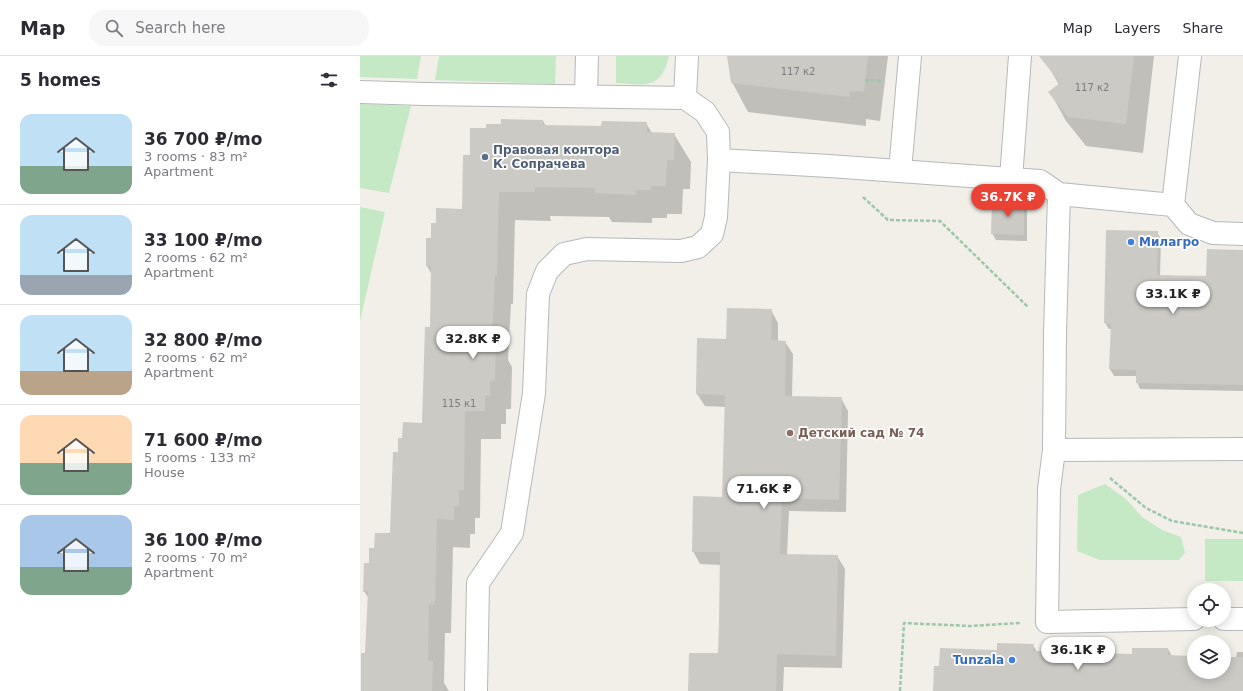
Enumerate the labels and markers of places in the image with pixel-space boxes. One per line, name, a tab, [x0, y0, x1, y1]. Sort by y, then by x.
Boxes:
place label: Правовая контора К. Сопрачева	[493, 143, 620, 171]
marker: Правовая контора К. Сопрачева	[480, 152, 490, 162]
pin: 36.7K ₽	[971, 184, 1045, 218]
place label: Милагро	[1139, 235, 1199, 249]
marker: Милагро	[1126, 237, 1136, 247]
pin: 33.1K ₽	[1136, 281, 1210, 315]
pin: 32.8K ₽	[436, 326, 510, 360]
place label: Детский сад № 74	[798, 426, 924, 440]
marker: Детский сад № 74	[785, 428, 795, 438]
pin: 71.6K ₽	[727, 476, 801, 510]
pin: 36.1K ₽	[1041, 637, 1115, 671]
place label: Tunzala	[953, 653, 1004, 667]
marker: Tunzala	[1007, 655, 1017, 665]

